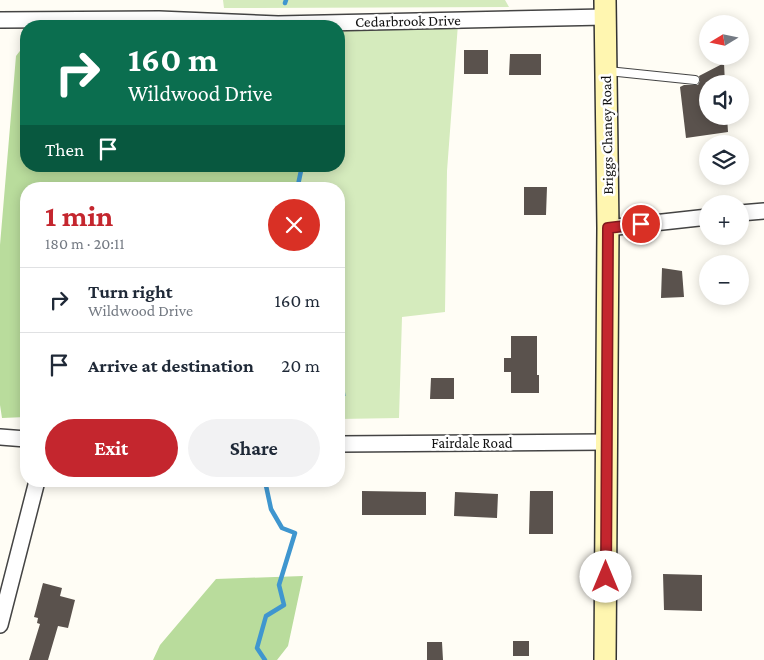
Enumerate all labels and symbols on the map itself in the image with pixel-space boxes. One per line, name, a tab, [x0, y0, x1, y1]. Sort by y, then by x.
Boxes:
street label: Cedarbrook Drive	[355, 12, 461, 30]
north arrow	[699, 15, 749, 65]
street label: Briggs Chaney Road	[598, 75, 617, 195]
pin	[620, 203, 662, 245]
street label: Fairdale Road	[431, 435, 513, 451]
position arrow	[579, 550, 631, 602]

